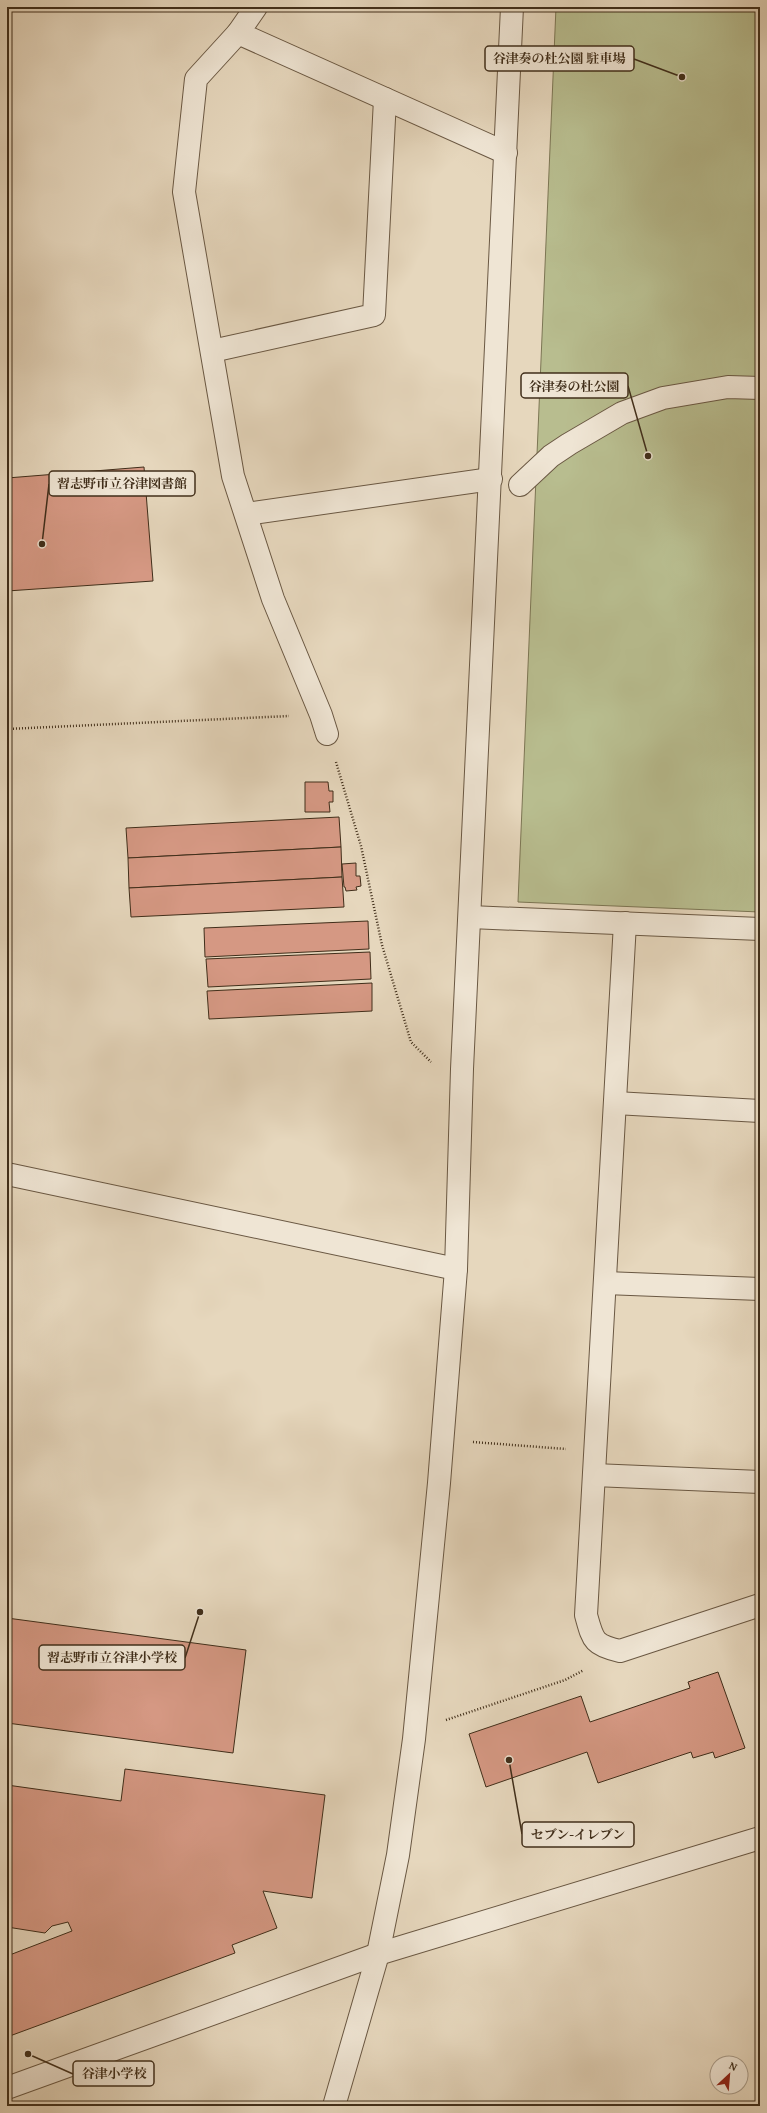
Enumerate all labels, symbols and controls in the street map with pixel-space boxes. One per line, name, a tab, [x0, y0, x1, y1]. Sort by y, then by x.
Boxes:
callout: 谷津奏の杜公園 駐車場	[485, 46, 634, 71]
text: 谷津奏の杜公園 駐車場	[493, 49, 625, 68]
callout: 谷津奏の杜公園	[521, 373, 628, 398]
text: 谷津奏の杜公園	[528, 377, 620, 396]
callout: 習志野市立谷津図書館	[49, 471, 195, 496]
text: 習志野市立谷津図書館	[57, 474, 187, 493]
callout: 習志野市立谷津小学校	[39, 1645, 185, 1670]
text: 習志野市立谷津小学校	[47, 1648, 178, 1667]
callout: セブン-イレブン	[522, 1822, 634, 1847]
text: セブン-イレブン	[531, 1825, 625, 1844]
north arrow	[709, 2055, 749, 2095]
text: N	[727, 2057, 741, 2075]
callout: 谷津小学校	[73, 2061, 154, 2086]
text: 谷津小学校	[81, 2064, 147, 2083]

